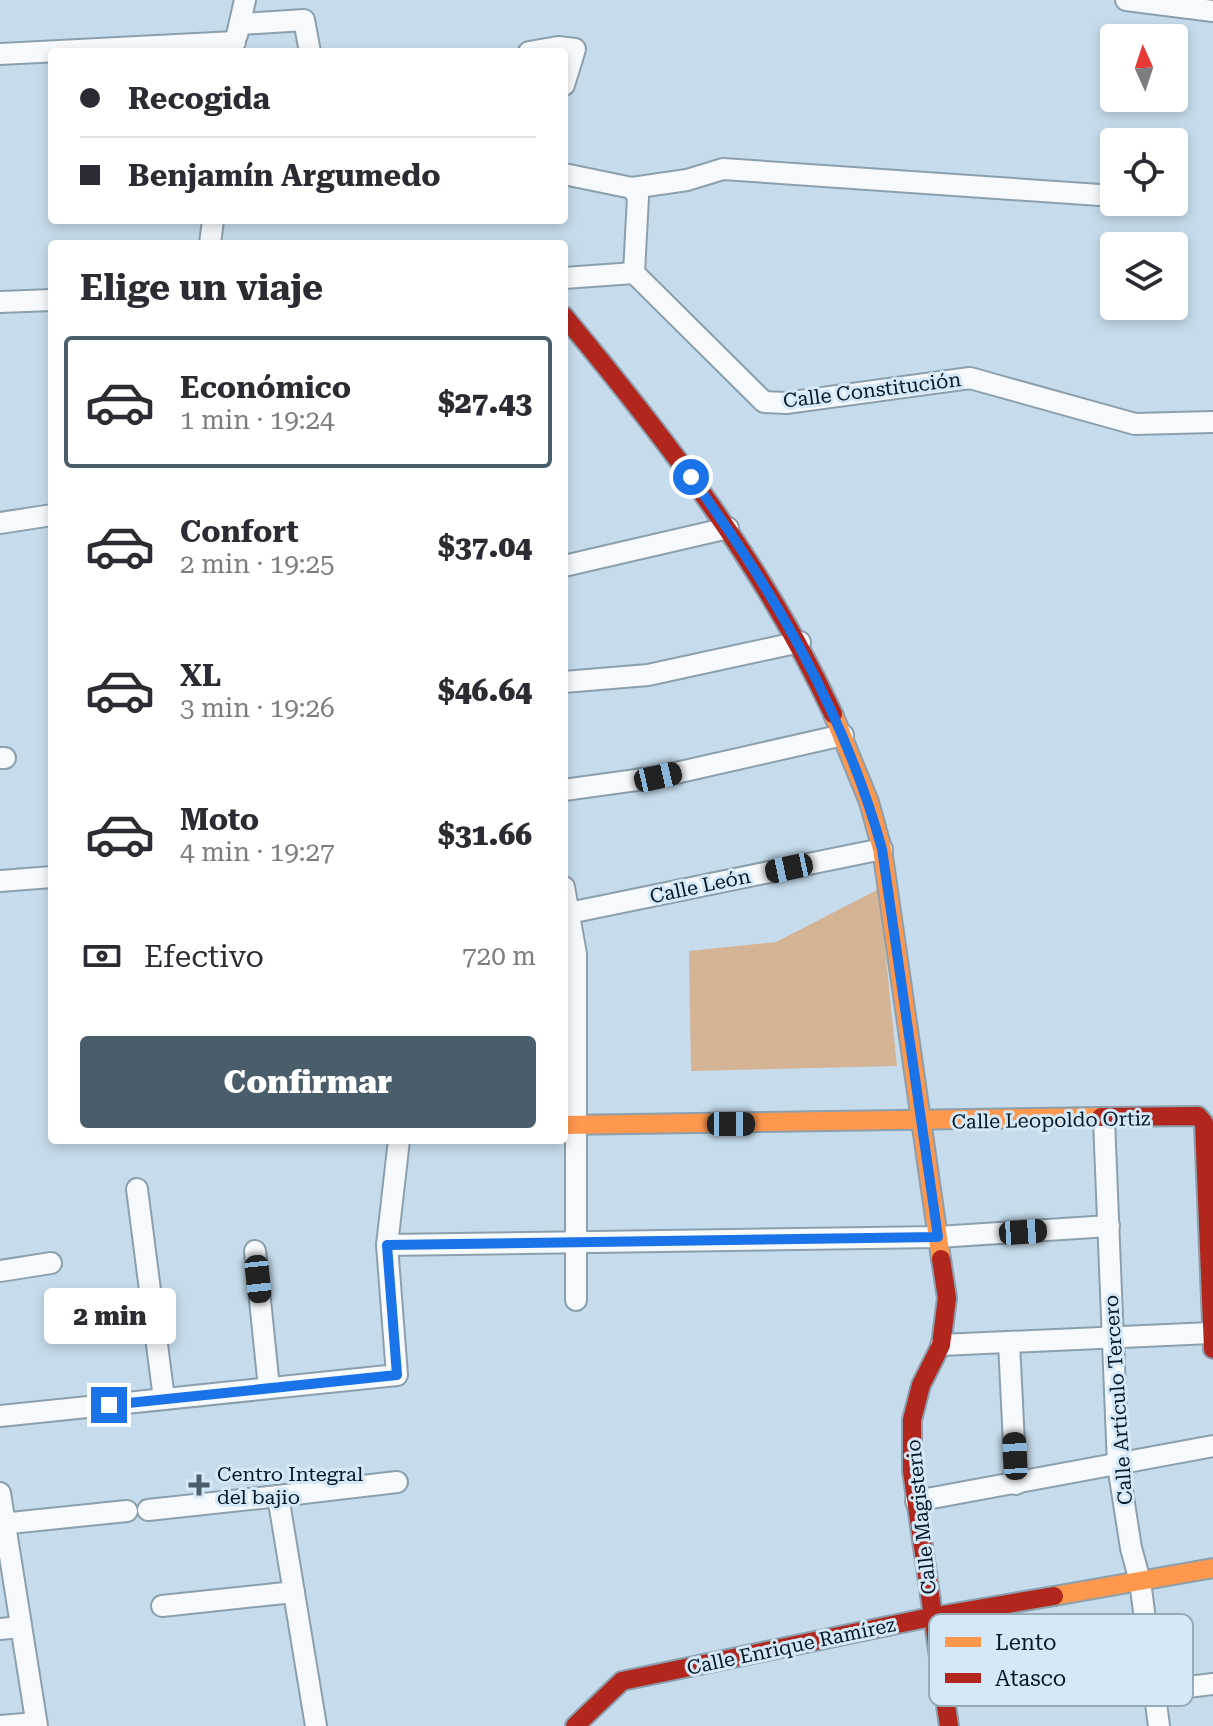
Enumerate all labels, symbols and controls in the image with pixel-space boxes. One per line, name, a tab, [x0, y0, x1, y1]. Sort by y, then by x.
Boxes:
north arrow	[1100, 24, 1188, 112]
map controls	[1100, 24, 1188, 320]
text: Recogida	[128, 81, 270, 116]
button: locate	[1100, 128, 1188, 216]
text: Benjamín Argumedo	[128, 158, 441, 193]
button: layers	[1100, 232, 1188, 320]
text: Elige un viaje	[80, 267, 323, 309]
icon: car	[84, 366, 156, 438]
street label: Calle Constitución	[782, 367, 962, 413]
text: Económico	[180, 370, 351, 405]
text: $27.43	[438, 385, 532, 420]
text: 1 min · 19:24	[180, 405, 335, 435]
route start	[673, 459, 709, 495]
icon: car	[84, 510, 156, 582]
text: Confort	[180, 514, 299, 549]
text: $37.04	[438, 529, 532, 564]
text: 2 min · 19:25	[180, 549, 335, 579]
icon: car	[84, 654, 156, 726]
text: XL	[180, 658, 221, 693]
text: $46.64	[438, 673, 532, 708]
text: 3 min · 19:26	[180, 693, 335, 723]
car	[632, 760, 684, 794]
icon: car	[84, 798, 156, 870]
text: Moto	[180, 802, 259, 837]
text: $31.66	[438, 817, 532, 852]
text: 4 min · 19:27	[180, 837, 335, 867]
car	[763, 851, 815, 885]
street label: Calle León	[647, 864, 753, 908]
icon: cash	[80, 934, 124, 978]
text: Efectivo	[144, 939, 264, 974]
text: 720 m	[462, 941, 536, 971]
button: Confirmar	[80, 1036, 536, 1128]
street label: Calle Leopoldo Ortiz	[951, 1106, 1151, 1134]
car	[707, 1112, 755, 1136]
car	[998, 1218, 1048, 1246]
car	[244, 1254, 272, 1304]
callout: 2 min	[43, 1289, 175, 1345]
street label: Calle Artículo Tercero	[1099, 1294, 1137, 1506]
text: 2 min	[73, 1301, 147, 1331]
route end	[91, 1387, 127, 1423]
car	[1002, 1431, 1028, 1481]
street label: Calle Magisterio	[901, 1438, 941, 1596]
place label: Centro Integral del bajio	[217, 1462, 363, 1509]
marker: Centro Integral del bajio	[188, 1474, 210, 1496]
street label: Calle Enrique Ramírez	[685, 1612, 897, 1680]
legend	[929, 1614, 1193, 1706]
text: Lento	[995, 1630, 1057, 1655]
text: Atasco	[995, 1666, 1066, 1691]

